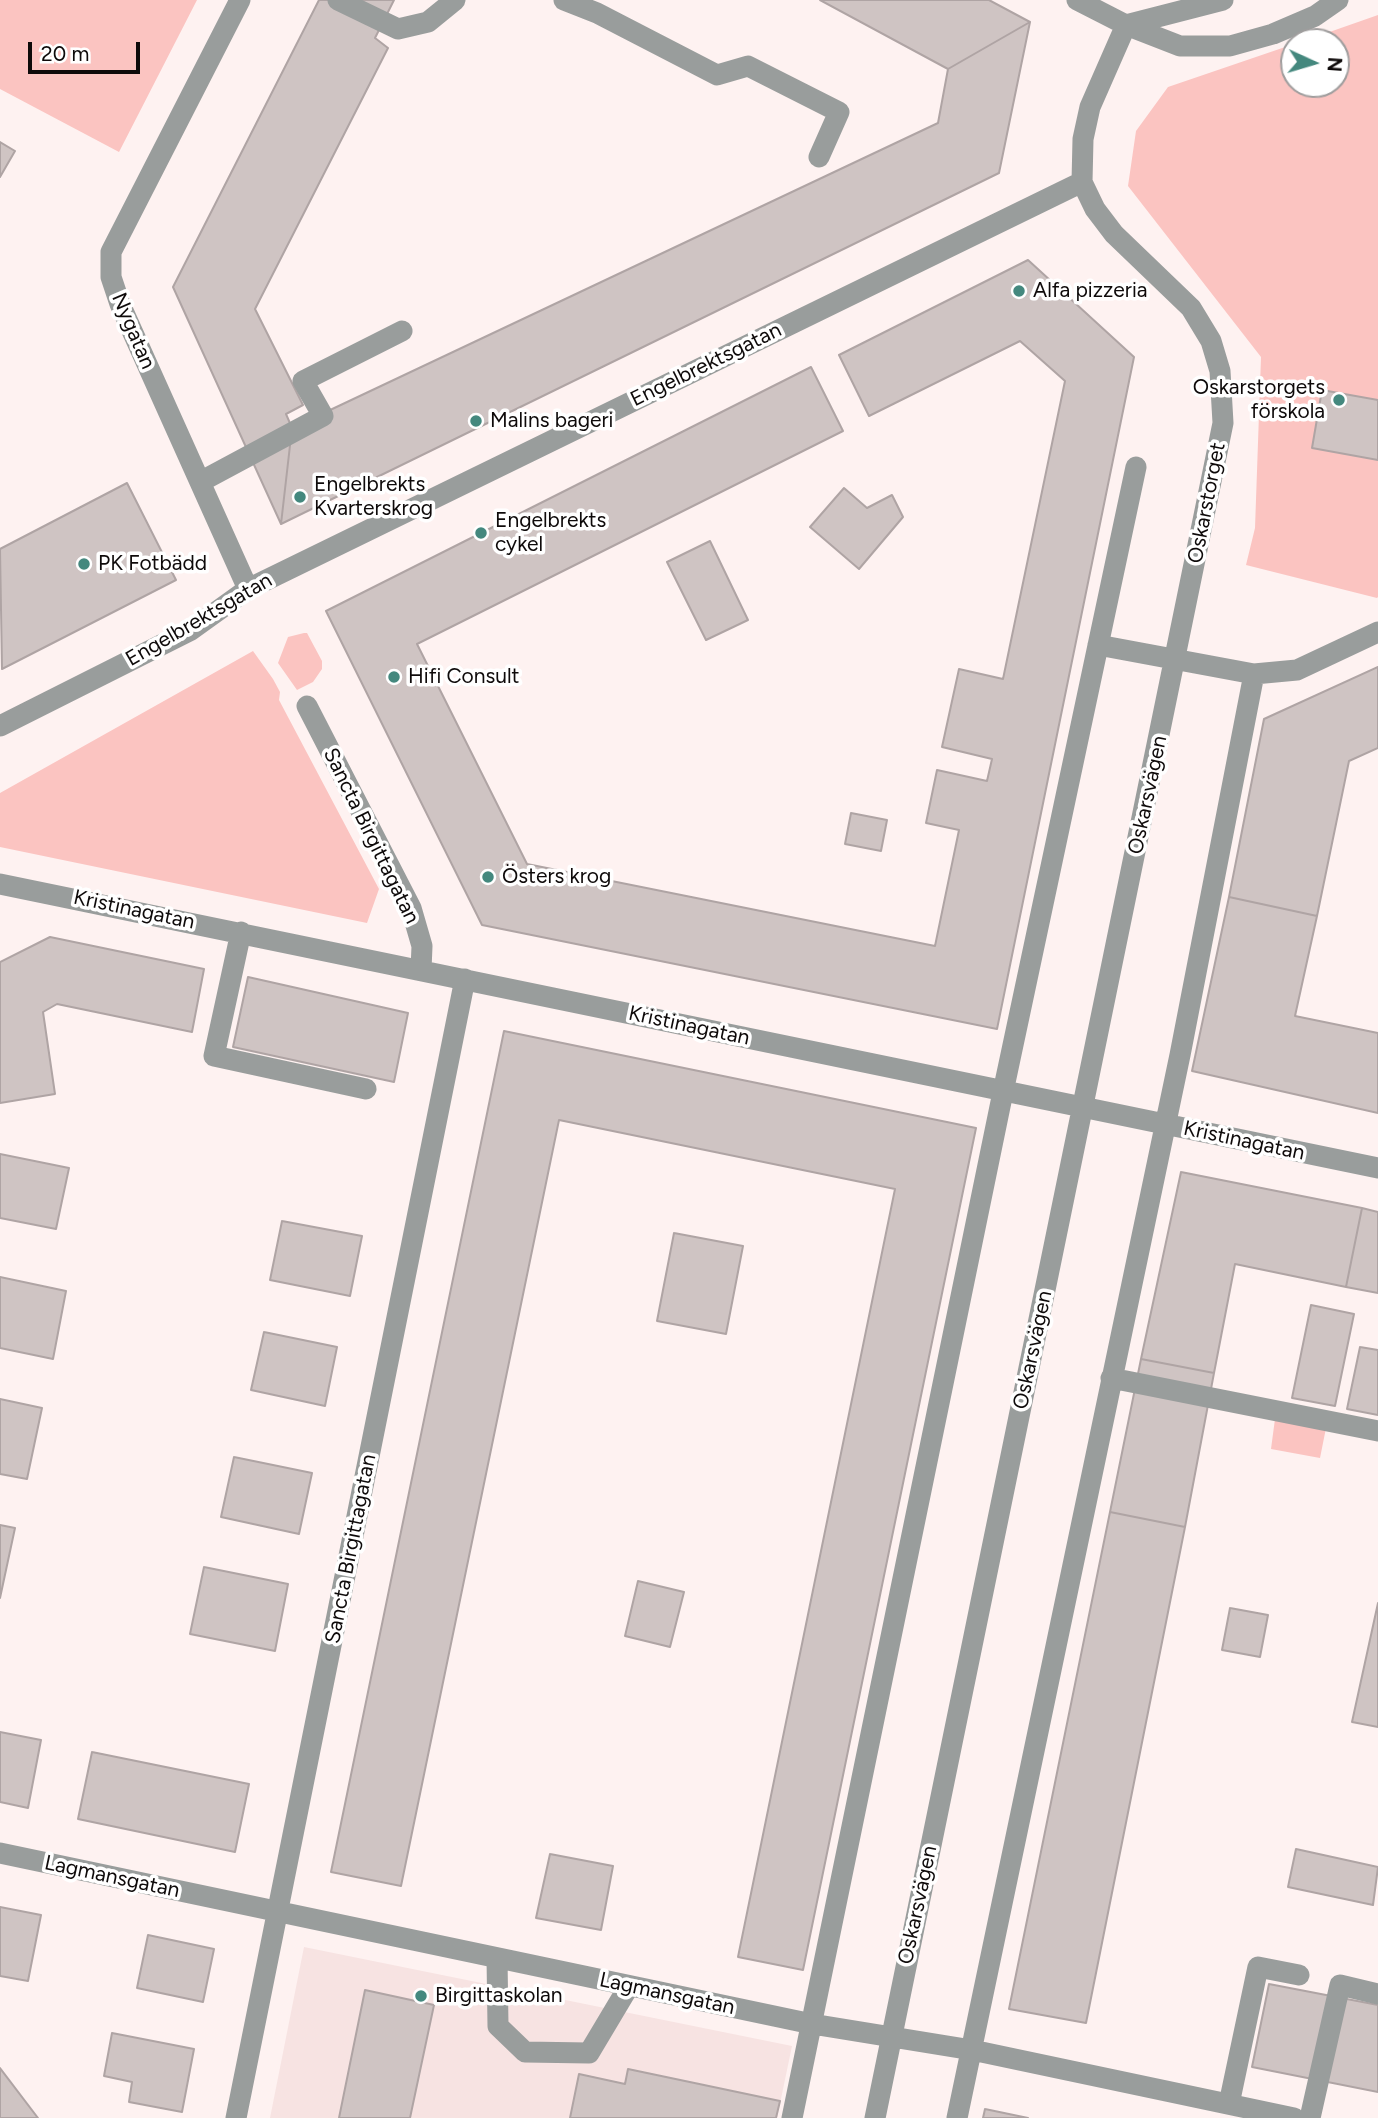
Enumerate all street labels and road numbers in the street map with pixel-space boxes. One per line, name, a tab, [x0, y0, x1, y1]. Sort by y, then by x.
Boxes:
street label: Nygatan	[106, 289, 160, 373]
street label: Engelbrektsgatan	[626, 318, 786, 412]
street label: Oskarstorget	[1183, 440, 1231, 566]
street label: Engelbrektsgatan	[121, 568, 277, 672]
street label: Oskarsvägen	[1123, 733, 1173, 857]
street label: Sancta Birgittagatan	[318, 744, 424, 928]
street label: Kristinagatan	[71, 885, 197, 935]
street label: Kristinagatan	[626, 1001, 752, 1051]
street label: Kristinagatan	[1181, 1116, 1307, 1166]
street label: Oskarsvägen	[1008, 1288, 1058, 1412]
street label: Sancta Birgittagatan	[320, 1452, 382, 1646]
street label: Oskarsvägen	[893, 1843, 943, 1967]
street label: Lagmansgatan	[42, 1850, 182, 1904]
street label: Lagmansgatan	[597, 1967, 737, 2021]

